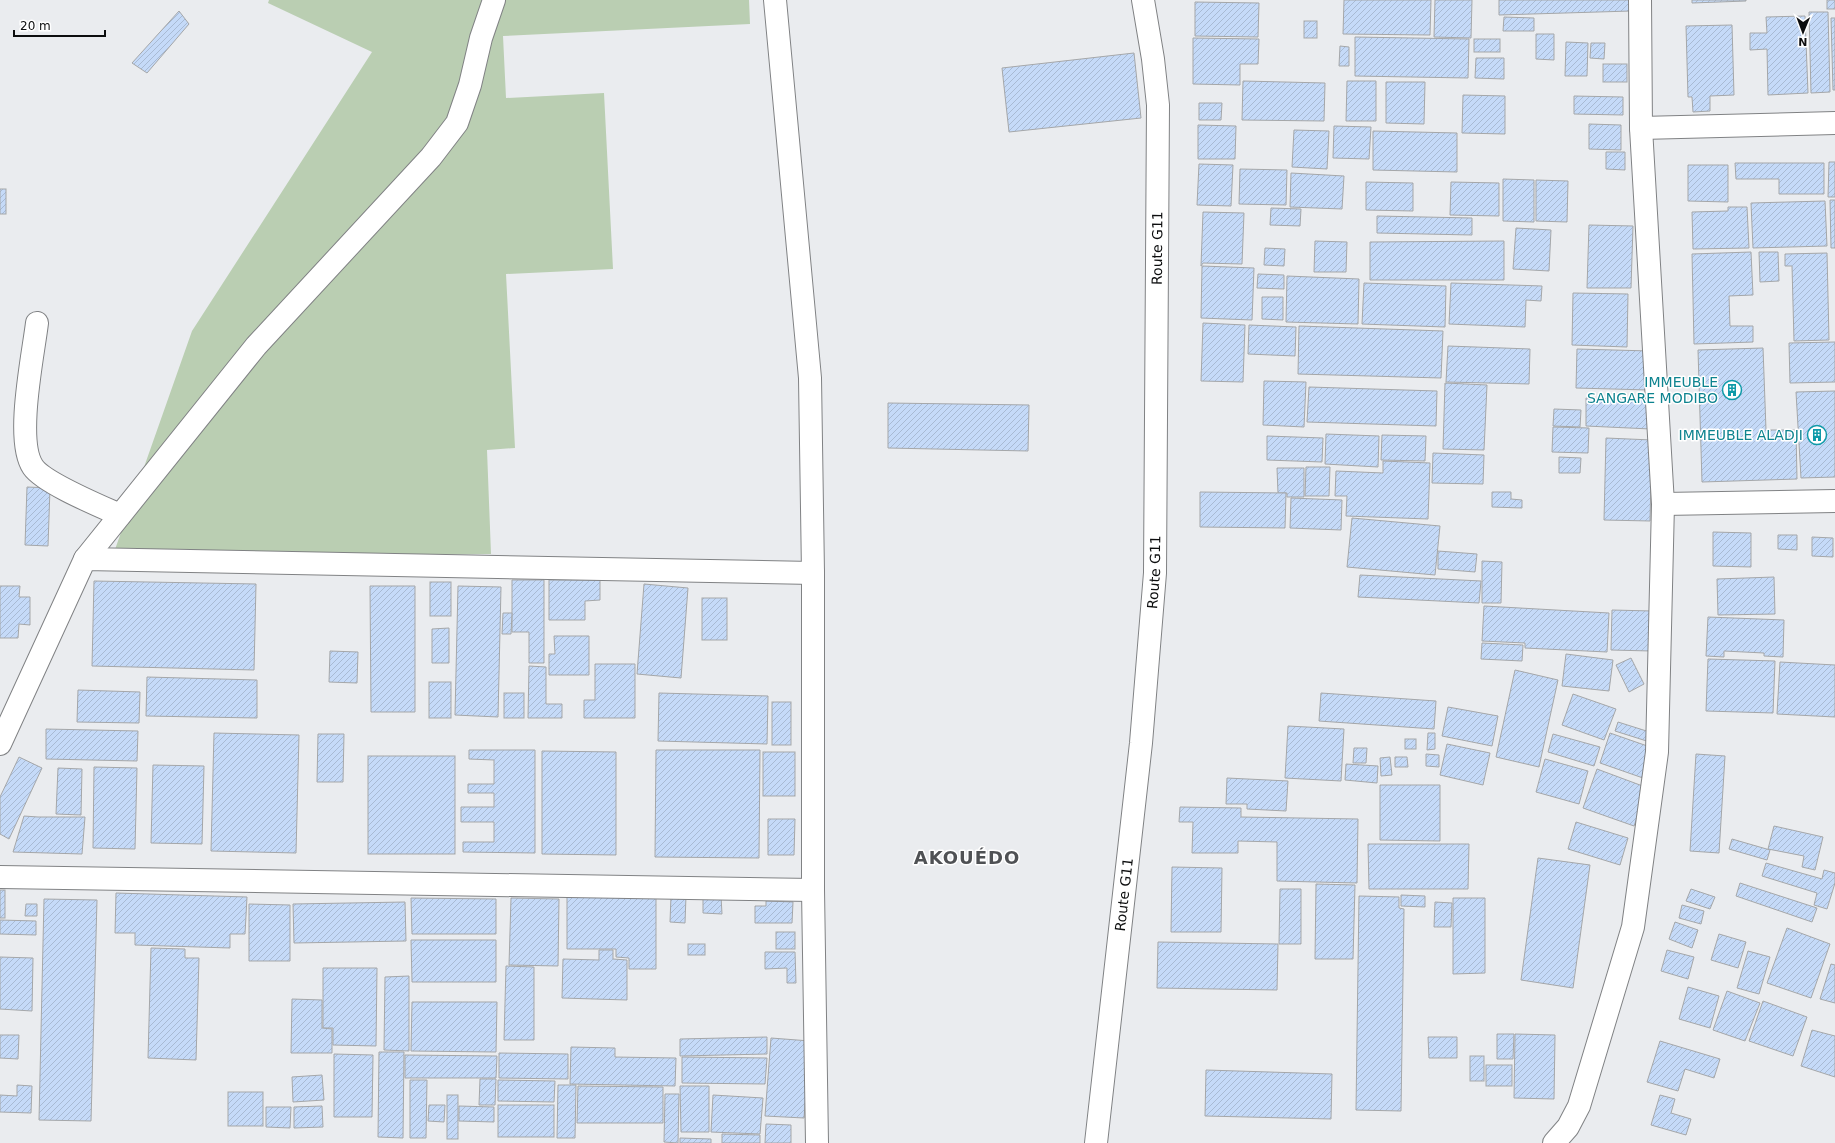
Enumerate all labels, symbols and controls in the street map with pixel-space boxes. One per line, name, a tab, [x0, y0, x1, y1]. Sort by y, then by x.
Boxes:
scale bar	[14, 12, 105, 38]
north arrow	[1783, 12, 1823, 52]
text: 20 m	[20, 19, 51, 33]
text: N	[1798, 35, 1808, 48]
street label: Route G11	[1149, 211, 1165, 285]
place label: IMMEUBLE SANGARE MODIBO	[1587, 374, 1718, 406]
building icon: IMMEUBLE SANGARE MODIBO	[1721, 379, 1743, 401]
building icon: IMMEUBLE ALADJI	[1806, 424, 1828, 446]
place label: IMMEUBLE ALADJI	[1679, 427, 1803, 443]
street label: Route G11	[1144, 535, 1163, 610]
district label: AKOUÉDO	[914, 847, 1020, 868]
street label: Route G11	[1112, 857, 1136, 932]

